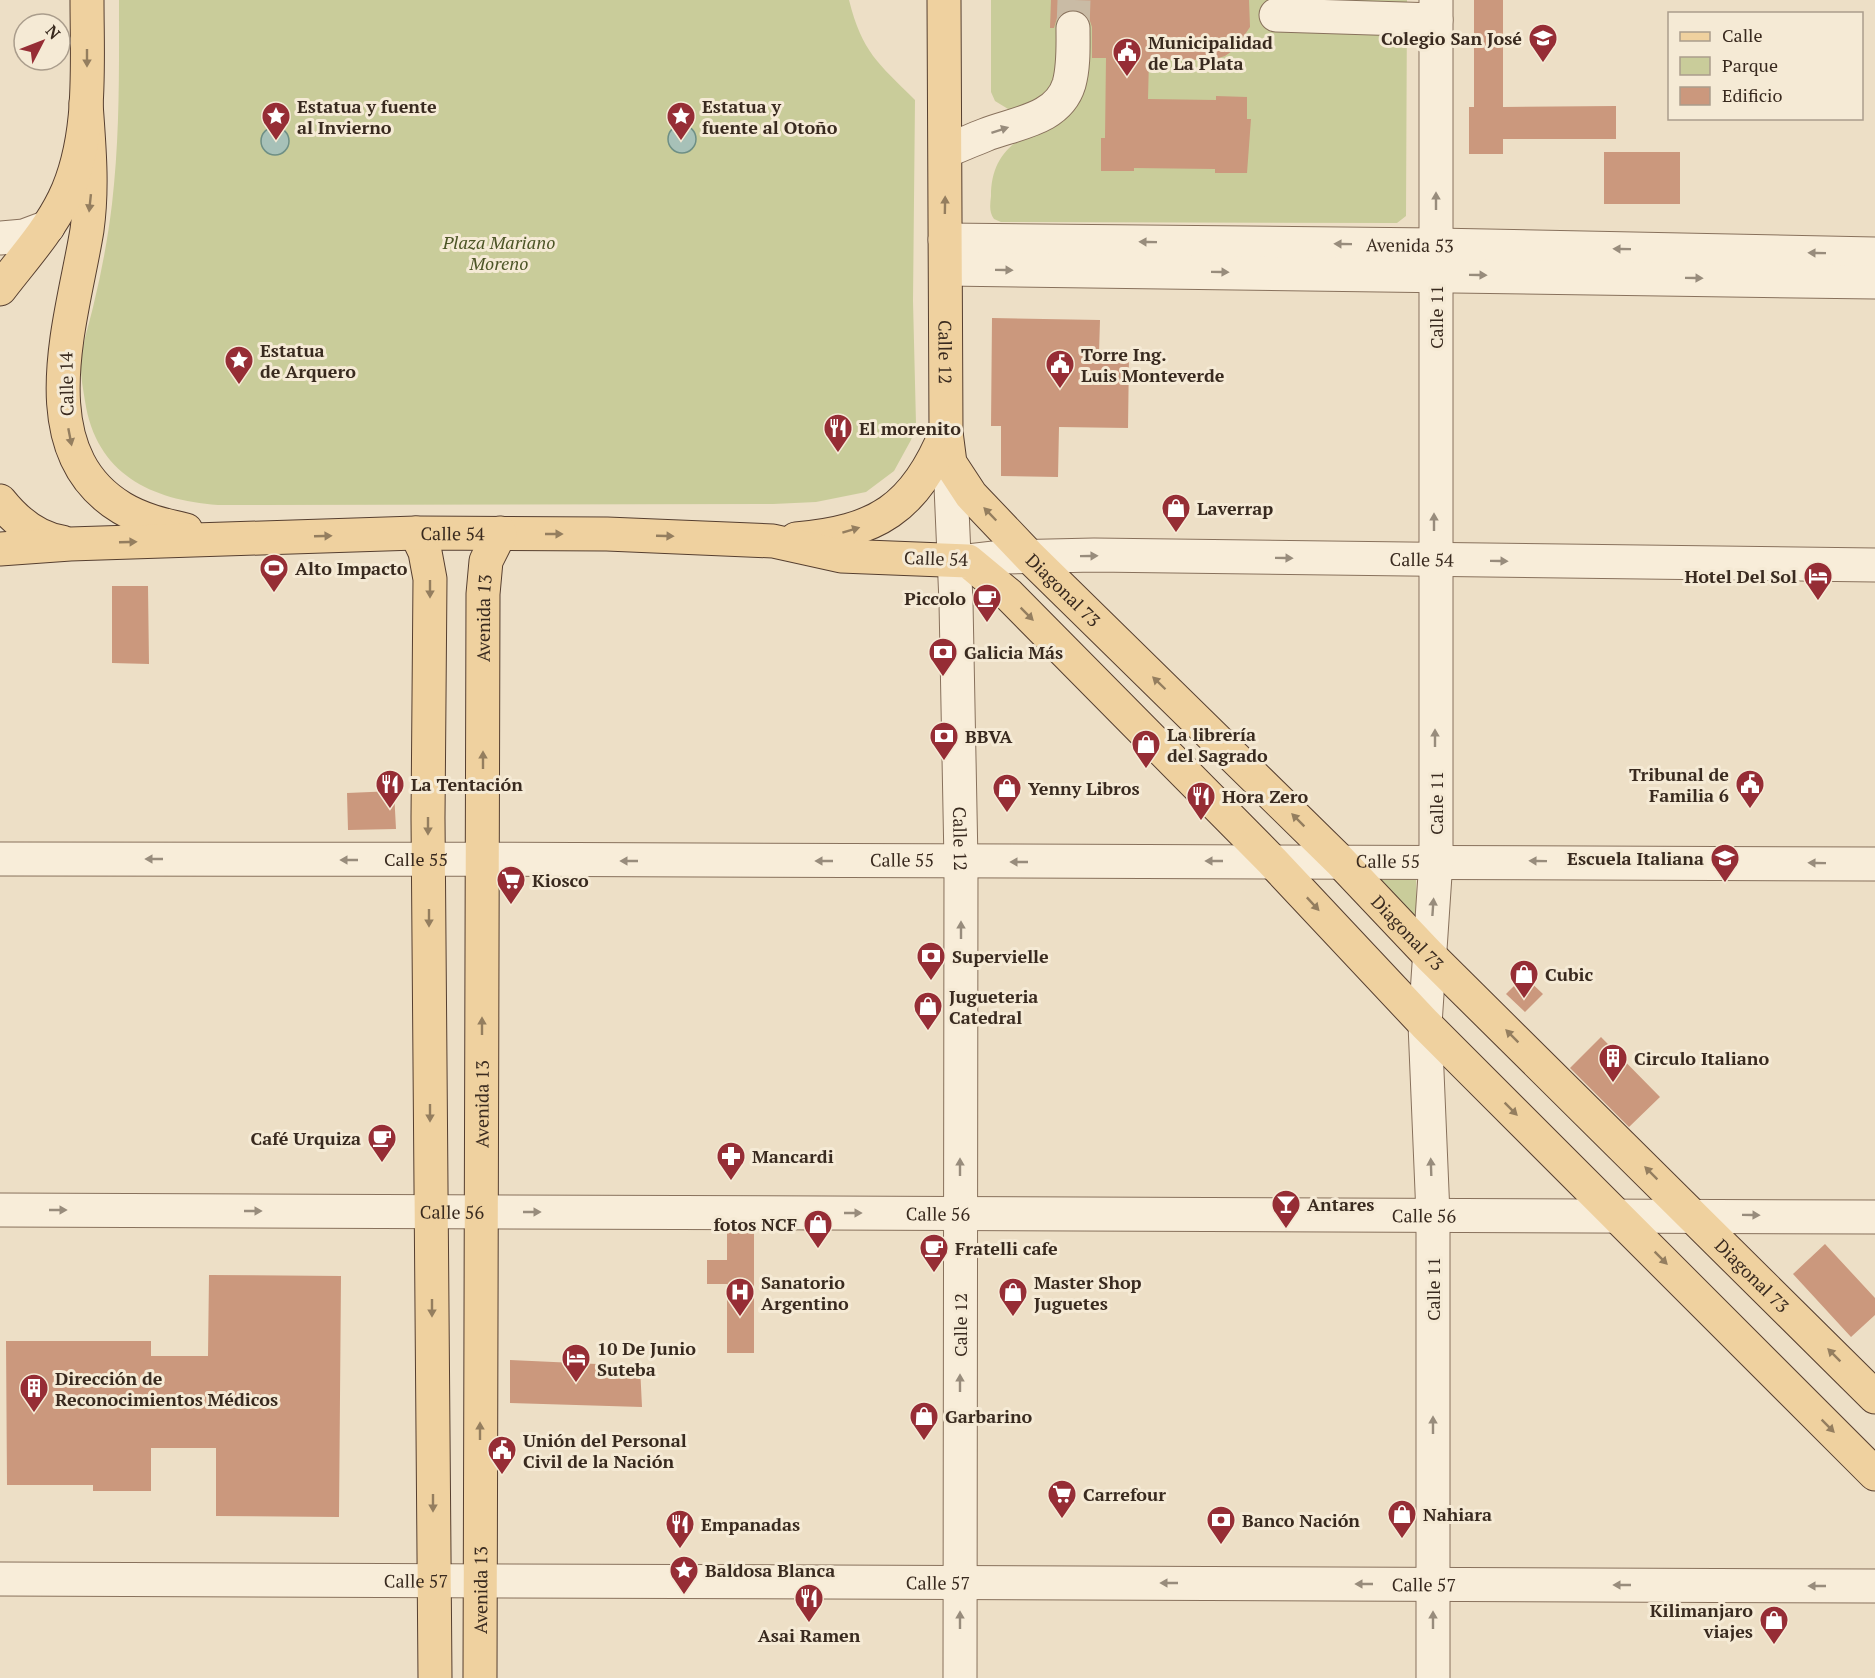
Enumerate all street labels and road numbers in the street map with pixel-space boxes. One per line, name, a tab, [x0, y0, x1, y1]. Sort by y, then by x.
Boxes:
street label: Avenida 53	[1366, 232, 1454, 257]
street label: Calle 11	[1424, 285, 1448, 349]
street label: Calle 12	[933, 320, 958, 384]
street label: Calle 14	[53, 351, 79, 416]
street label: Calle 54	[420, 521, 485, 545]
street label: Calle 54	[904, 545, 969, 571]
street label: Calle 54	[1389, 547, 1454, 572]
street label: Diagonal 73	[1021, 548, 1106, 632]
street label: Avenida 13	[471, 573, 497, 662]
street label: Calle 11	[1424, 771, 1448, 835]
street label: Calle 12	[948, 807, 973, 871]
street label: Calle 55	[384, 847, 448, 871]
street label: Calle 55	[870, 848, 934, 872]
street label: Calle 55	[1356, 849, 1420, 873]
street label: Diagonal 73	[1366, 890, 1450, 975]
street label: Avenida 13	[469, 1060, 494, 1148]
street label: Calle 56	[420, 1200, 485, 1224]
street label: Calle 56	[906, 1201, 971, 1226]
street label: Calle 56	[1392, 1203, 1457, 1227]
street label: Diagonal 73	[1710, 1233, 1795, 1318]
street label: Calle 11	[1421, 1257, 1445, 1321]
street label: Calle 12	[948, 1293, 972, 1357]
street label: Avenida 13	[468, 1546, 492, 1634]
street label: Calle 57	[384, 1568, 448, 1593]
street label: Calle 57	[906, 1570, 970, 1595]
street label: Calle 57	[1392, 1572, 1456, 1596]

